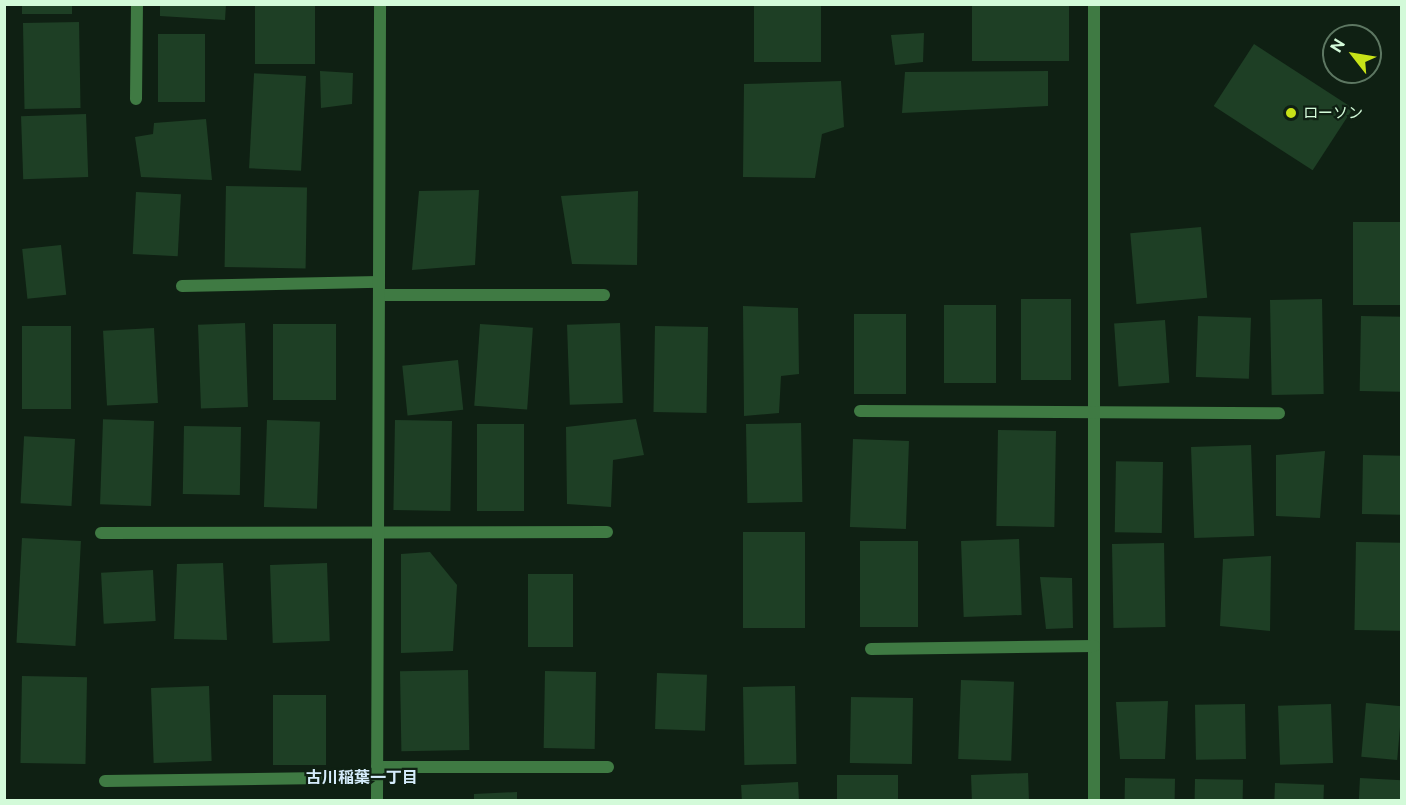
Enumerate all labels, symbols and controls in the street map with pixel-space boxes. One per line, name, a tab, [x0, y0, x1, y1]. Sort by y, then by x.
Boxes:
north arrow	[1322, 24, 1382, 84]
text: N	[1326, 35, 1349, 56]
place label: ローソン	[1303, 104, 1363, 122]
marker: ローソン	[1284, 106, 1298, 120]
district label: 古川稲葉一丁目	[306, 768, 418, 788]

